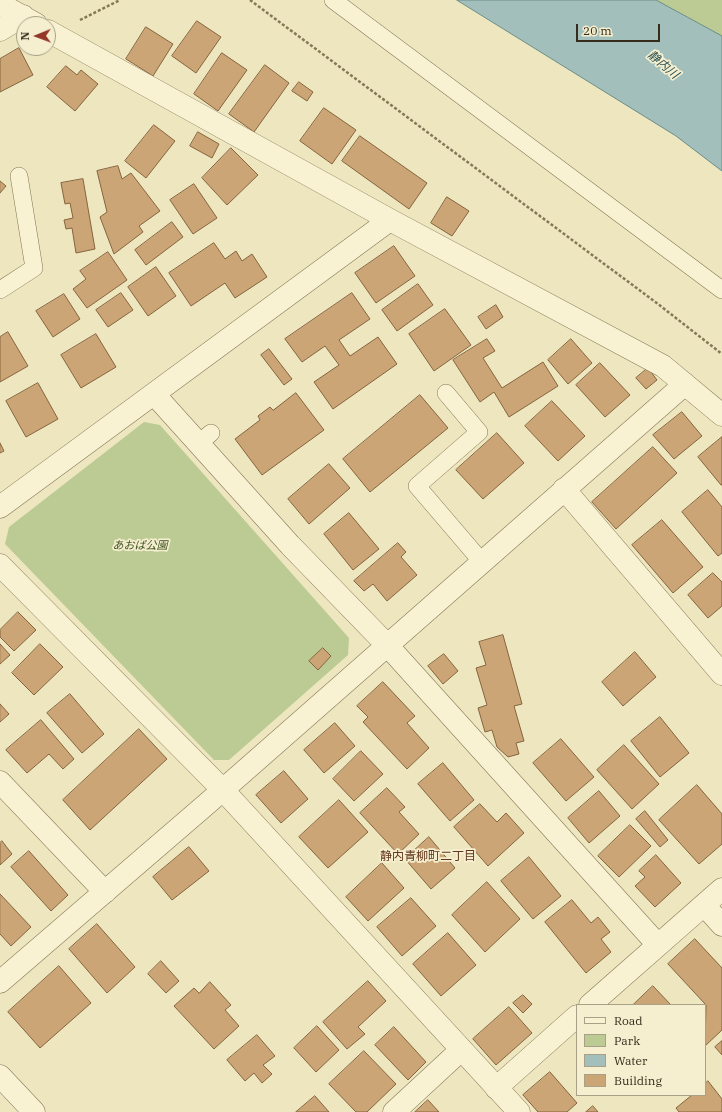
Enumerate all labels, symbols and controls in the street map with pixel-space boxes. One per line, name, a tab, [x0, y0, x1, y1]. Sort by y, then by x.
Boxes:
north arrow	[16, 16, 56, 56]
scale bar	[578, 16, 662, 42]
text: 20 m	[583, 23, 612, 38]
text: N	[18, 32, 32, 41]
water label: 静内川	[645, 48, 681, 82]
park label: あおば公園	[113, 539, 167, 553]
district label: 静内青柳町二丁目	[380, 850, 476, 864]
legend	[576, 1004, 706, 1096]
text: Road	[614, 1013, 643, 1028]
text: Park	[614, 1033, 640, 1048]
text: Water	[614, 1053, 647, 1068]
text: Building	[614, 1073, 662, 1088]

